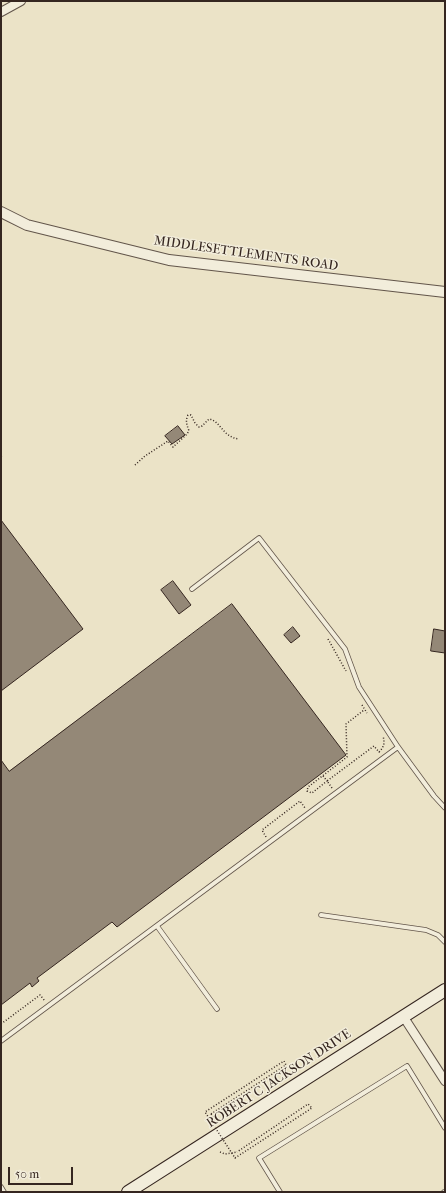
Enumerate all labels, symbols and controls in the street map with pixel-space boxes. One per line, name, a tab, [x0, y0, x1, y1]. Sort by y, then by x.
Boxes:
street label: MIDDLESETTLEMENTS ROAD	[153, 233, 339, 275]
street label: ROBERT C JACKSON DRIVE	[204, 1026, 354, 1132]
scale bar	[10, 1159, 75, 1185]
text: 50 m	[15, 1167, 39, 1181]

